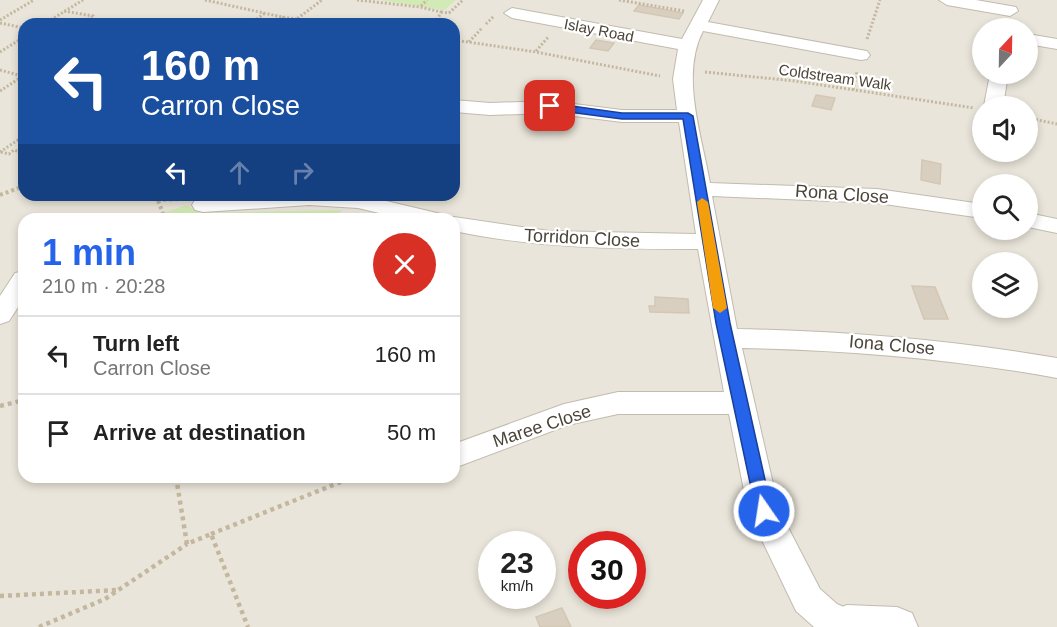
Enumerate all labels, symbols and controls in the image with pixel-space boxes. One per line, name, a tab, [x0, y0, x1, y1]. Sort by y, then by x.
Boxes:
street label: Islay Road	[563, 15, 635, 45]
north arrow	[972, 18, 1038, 84]
map controls	[972, 18, 1038, 318]
icon: left	[42, 42, 120, 120]
text: 160 m	[141, 42, 260, 89]
street label: Coldstream Walk	[778, 61, 893, 93]
pin	[524, 80, 575, 131]
icon: arrive	[533, 89, 566, 122]
text: Carron Close	[141, 91, 300, 121]
button: sound	[972, 96, 1038, 162]
icon: left	[160, 156, 193, 189]
icon: ahead	[223, 156, 256, 189]
icon: right	[286, 156, 319, 189]
button: search	[972, 174, 1038, 240]
street label: Rona Close	[794, 181, 890, 207]
street label: Torridon Close	[524, 225, 640, 251]
text: 1 min	[42, 232, 136, 273]
button: close	[373, 233, 436, 296]
button: layers	[972, 252, 1038, 318]
text: 210 m · 20:28	[42, 275, 165, 297]
text: Turn left	[93, 331, 179, 356]
street label: Iona Close	[848, 331, 936, 359]
icon: left	[42, 339, 75, 372]
text: 160 m	[375, 342, 436, 367]
text: Carron Close	[93, 357, 211, 379]
street label: Maree Close	[490, 401, 594, 451]
icon: arrive	[42, 417, 75, 450]
text: Arrive at destination	[93, 420, 306, 445]
text: 50 m	[387, 420, 436, 445]
position arrow	[732, 479, 796, 543]
speed limit sign: 30	[568, 531, 646, 609]
text: 23	[500, 546, 534, 579]
text: km/h	[501, 577, 533, 594]

